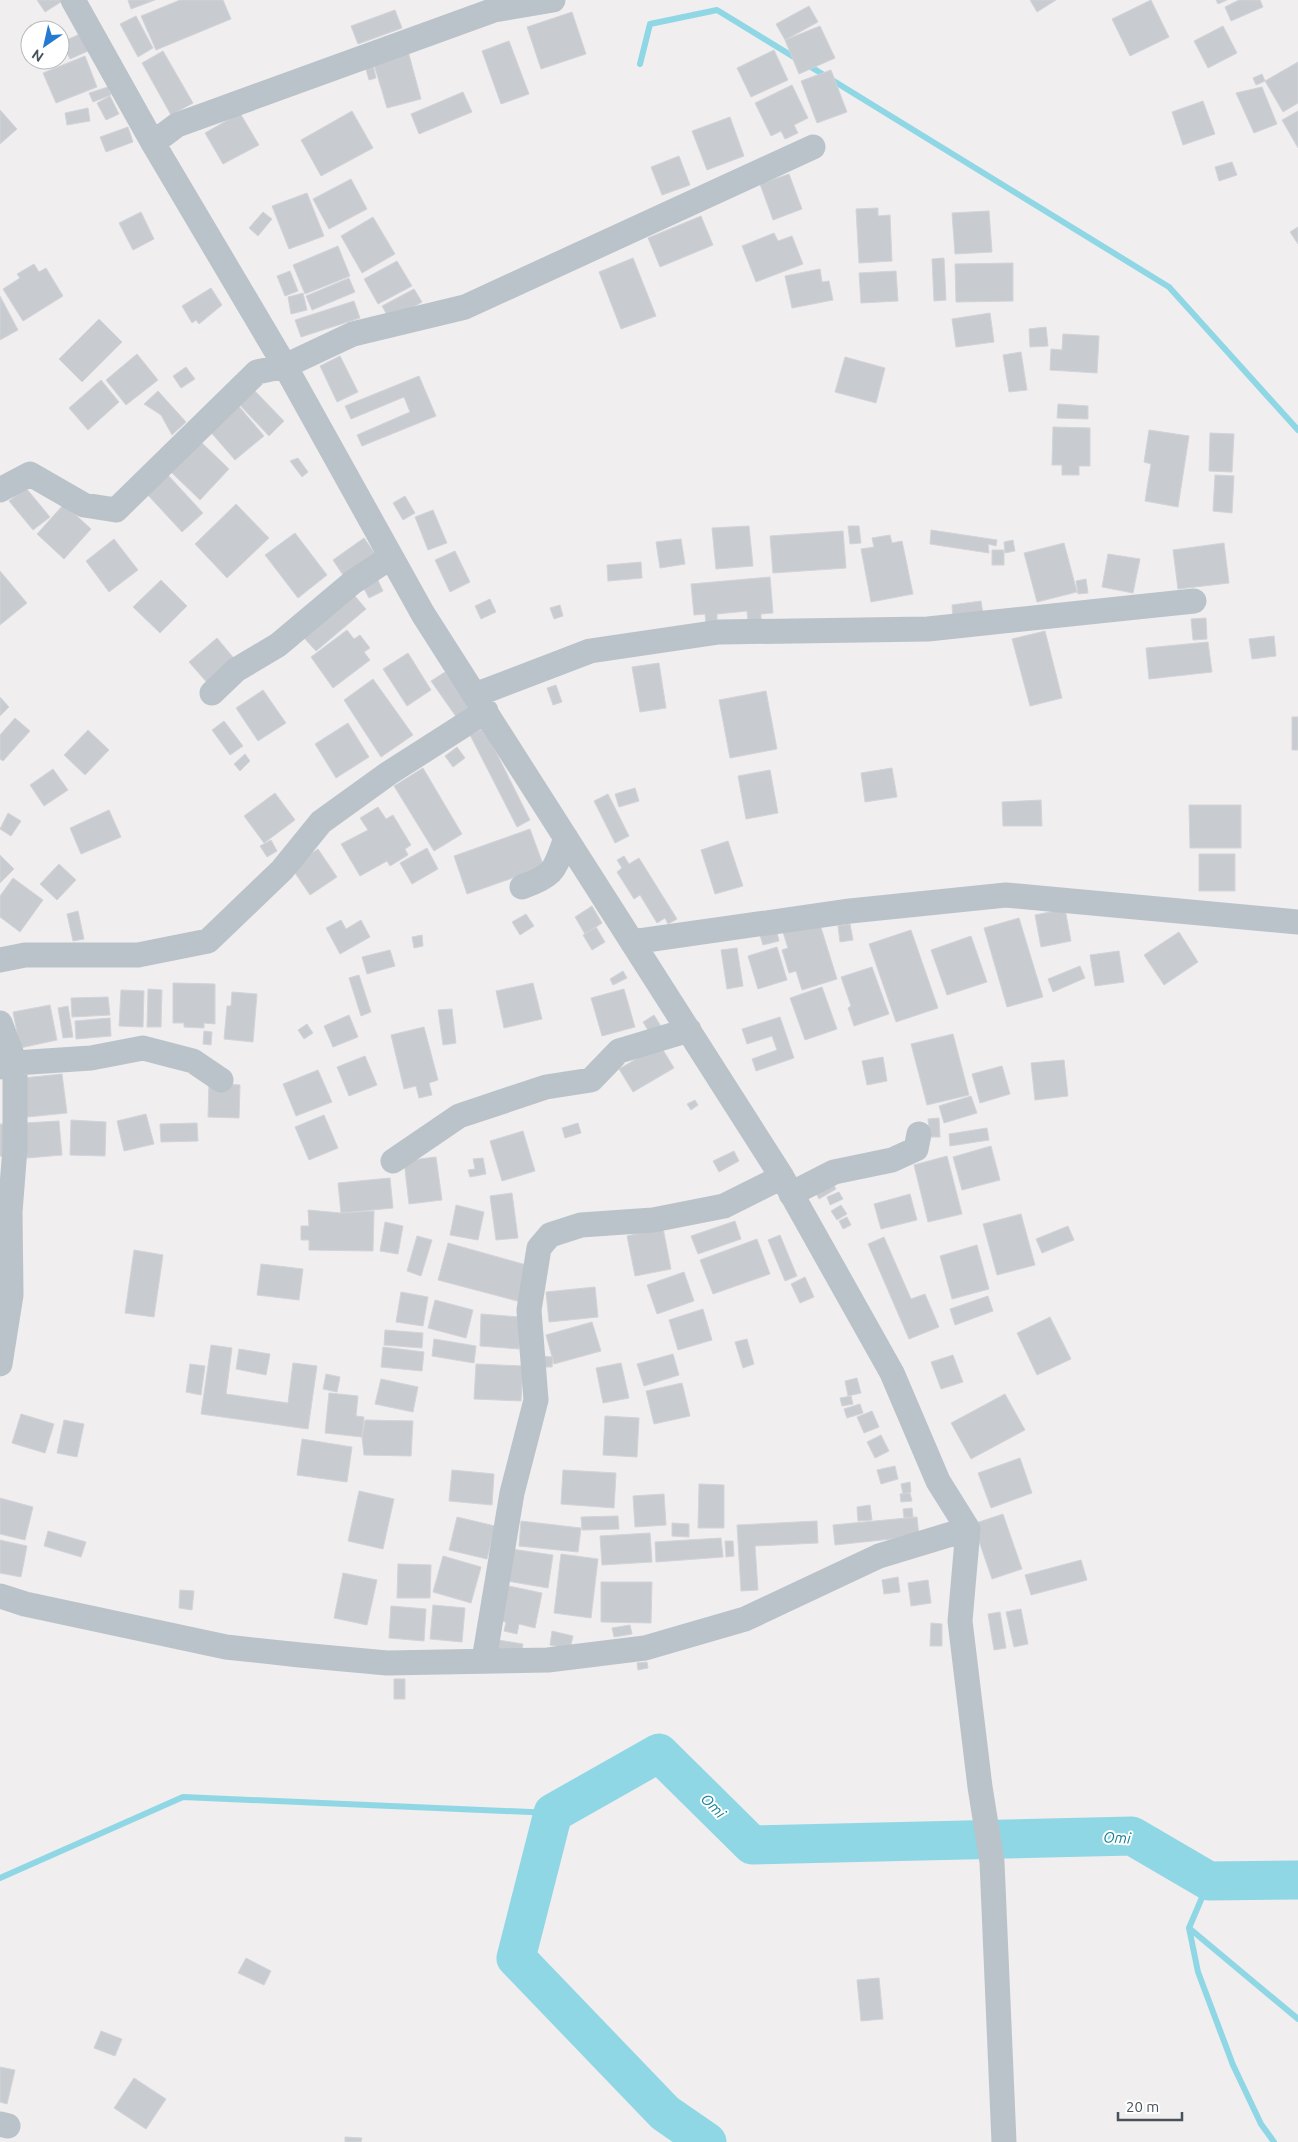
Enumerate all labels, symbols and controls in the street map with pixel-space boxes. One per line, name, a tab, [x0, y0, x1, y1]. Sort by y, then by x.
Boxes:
north arrow	[20, 20, 70, 70]
text: N	[29, 46, 47, 65]
water label: Omi	[698, 1790, 730, 1822]
water label: Omi	[1103, 1828, 1133, 1847]
scale bar	[1118, 2090, 1182, 2122]
text: 20 m	[1126, 2098, 1159, 2115]

